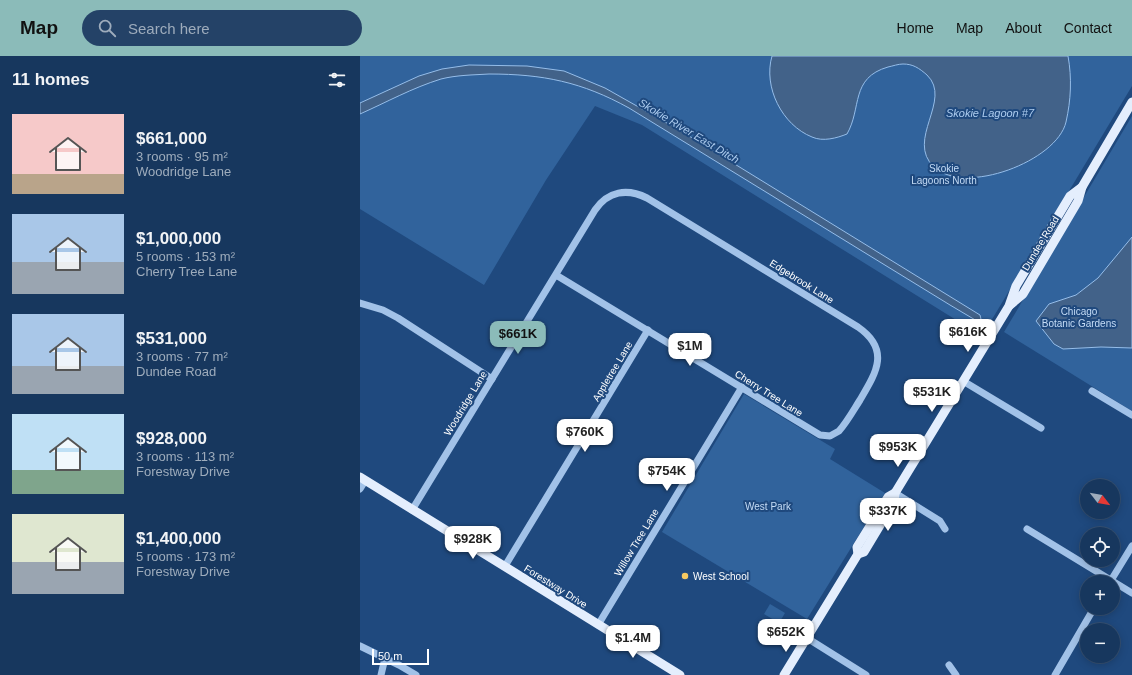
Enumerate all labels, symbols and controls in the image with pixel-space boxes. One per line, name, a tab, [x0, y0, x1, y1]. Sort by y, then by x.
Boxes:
search box	[82, 10, 362, 46]
text: Map	[20, 17, 58, 38]
icon: search	[96, 17, 118, 39]
text: Search here	[128, 20, 210, 37]
text: Home	[897, 20, 934, 36]
text: Map	[956, 20, 983, 36]
text: About	[1005, 20, 1042, 36]
text: Contact	[1064, 20, 1112, 36]
icon: filters	[326, 69, 348, 91]
text: 11 homes	[12, 70, 90, 89]
water label: Skokie River East Ditch	[637, 96, 741, 166]
water label: Skokie Lagoon #7	[946, 107, 1035, 119]
text: $661,000	[136, 129, 207, 148]
icon: home	[44, 130, 92, 178]
text: 3 rooms · 95 m²	[136, 149, 228, 164]
park label: Skokie Lagoons North	[911, 163, 977, 186]
text: Woodridge Lane	[136, 164, 231, 179]
street label: Dundee Road	[1020, 214, 1061, 273]
text: $1,000,000	[136, 229, 221, 248]
icon: home	[44, 230, 92, 278]
text: 5 rooms · 153 m²	[136, 249, 235, 264]
street label: Edgebrook Lane	[768, 257, 836, 306]
text: Cherry Tree Lane	[136, 264, 237, 279]
park label: Chicago Botanic Gardens	[1042, 306, 1116, 329]
pin: $616K	[940, 319, 996, 353]
pin: $661K	[490, 321, 546, 355]
text: $616K	[949, 324, 987, 339]
text: $661K	[499, 326, 537, 341]
text: $531,000	[136, 329, 207, 348]
icon: home	[44, 330, 92, 378]
pin: $1M	[671, 333, 709, 367]
text: $1M	[677, 338, 703, 353]
street label: Appletree Lane	[590, 339, 635, 403]
text: 3 rooms · 77 m²	[136, 349, 228, 364]
text: Dundee Road	[136, 364, 216, 379]
street label: Cherry Tree Lane	[733, 368, 805, 419]
street label: Woodridge Lane	[442, 369, 489, 437]
pin: $531K	[904, 379, 960, 413]
text: $531K	[913, 384, 951, 399]
pin: $760K	[557, 419, 613, 453]
text: $760K	[566, 424, 604, 439]
text: $928,000	[136, 429, 207, 448]
icon: home	[44, 430, 92, 478]
pin: $953K	[870, 434, 926, 468]
text: $953K	[879, 439, 917, 454]
text: 3 rooms · 113 m²	[136, 449, 234, 464]
pin: $754K	[639, 458, 695, 492]
text: $754K	[648, 463, 686, 478]
text: Forestway Drive	[136, 464, 230, 479]
north arrow	[1080, 479, 1120, 519]
map controls	[1080, 479, 1120, 663]
pin: $337K	[860, 498, 916, 532]
park label: West Park	[745, 501, 792, 512]
text: $337K	[869, 503, 907, 518]
street label: Willow Tree Lane	[612, 506, 661, 578]
pin: $928K	[445, 526, 501, 560]
button: locate	[1080, 527, 1120, 567]
text: $1,400,000	[136, 529, 221, 548]
icon: home	[44, 530, 92, 578]
text: $928K	[454, 531, 492, 546]
text: 5 rooms · 173 m²	[136, 549, 235, 564]
street label: Forestway Drive	[522, 563, 590, 610]
text: Forestway Drive	[136, 564, 230, 579]
marker: West School	[680, 571, 690, 581]
place label: West School	[693, 571, 749, 582]
button: +	[1080, 575, 1120, 615]
pin: $652K	[758, 619, 814, 653]
button: −	[1080, 623, 1120, 663]
text: $652K	[767, 624, 805, 639]
pin: $1.4M	[605, 625, 661, 659]
text: $1.4M	[615, 630, 651, 645]
scale bar	[372, 647, 429, 666]
text: 50 m	[378, 650, 402, 662]

